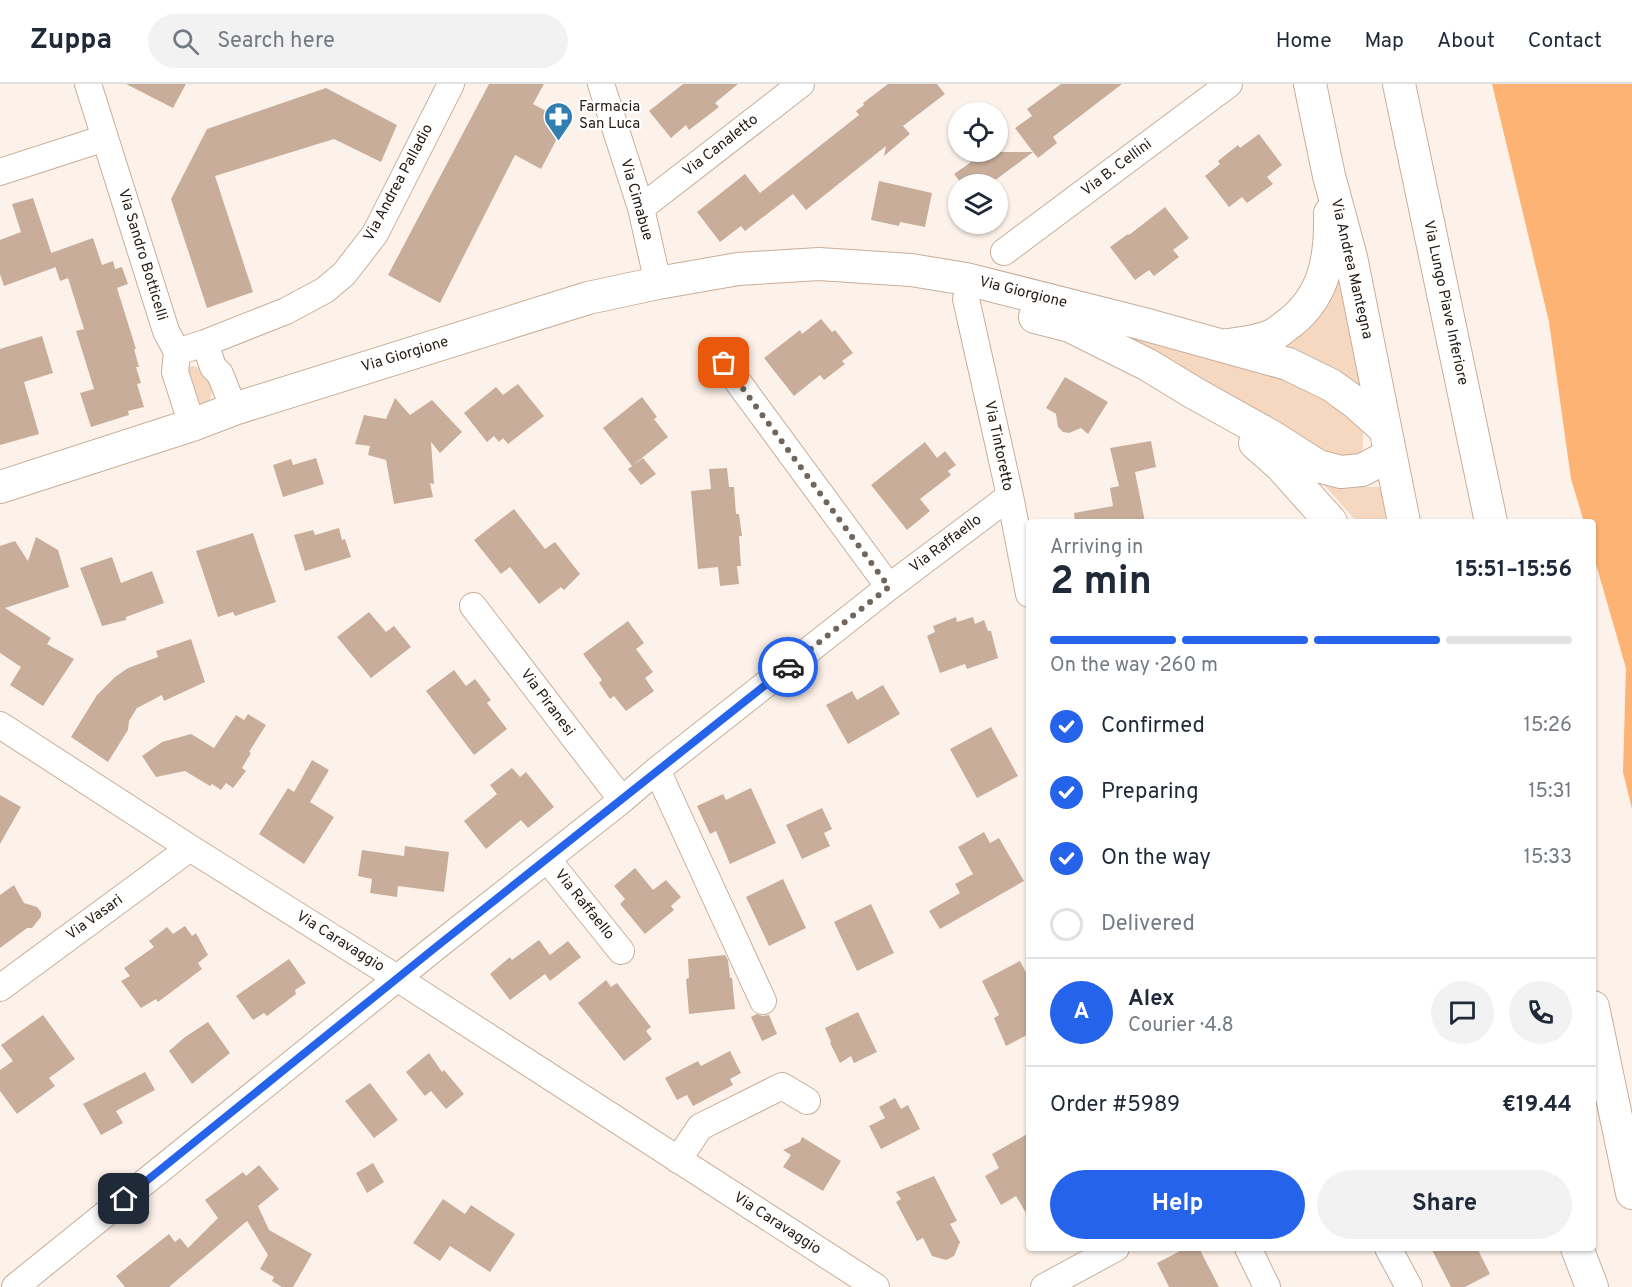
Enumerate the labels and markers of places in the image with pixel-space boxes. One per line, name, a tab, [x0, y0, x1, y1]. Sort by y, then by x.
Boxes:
place label: Farmacia San Luca	[579, 98, 640, 134]
pharmacy icon: Farmacia San Luca	[542, 100, 574, 142]
pin	[698, 337, 749, 388]
pin	[98, 1173, 149, 1224]

